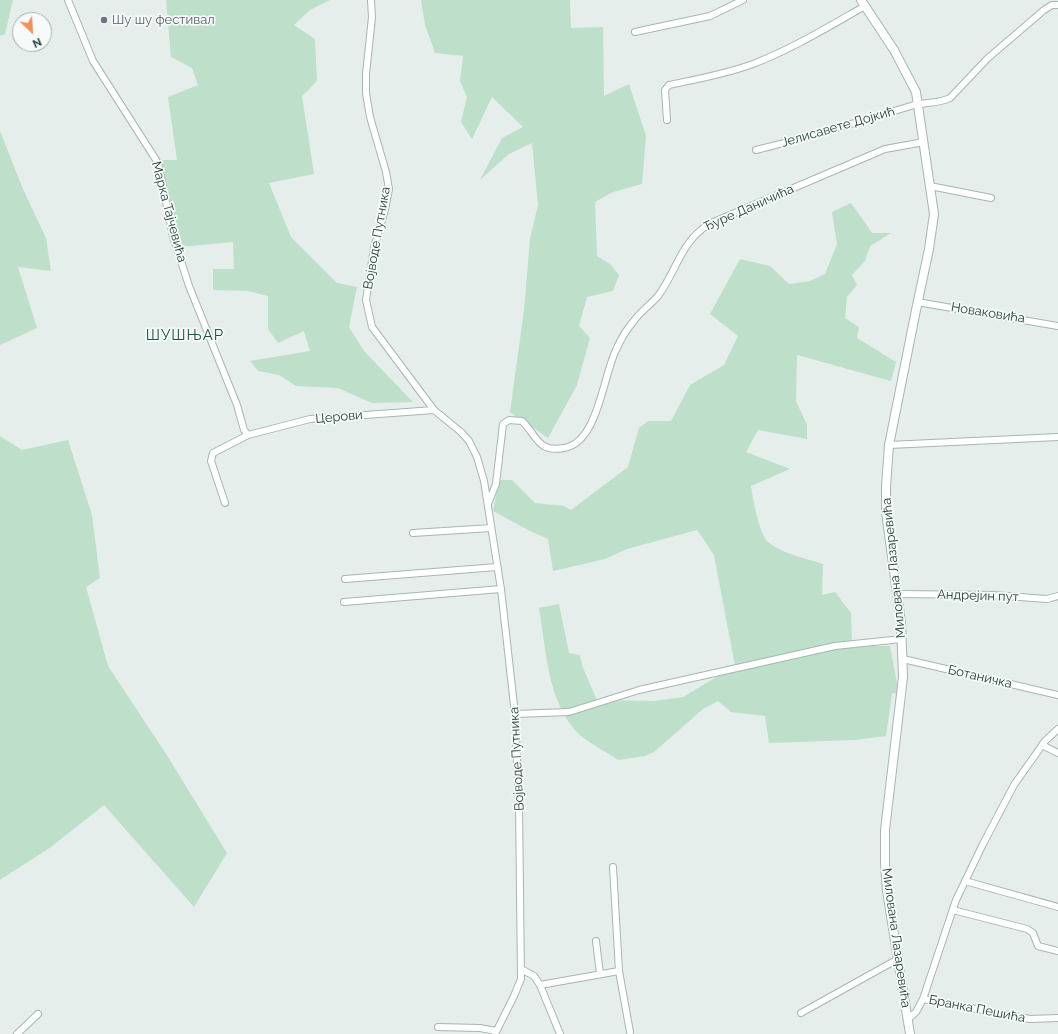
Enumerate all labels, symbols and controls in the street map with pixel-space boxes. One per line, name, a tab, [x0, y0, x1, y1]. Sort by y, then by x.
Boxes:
north arrow	[12, 12, 52, 52]
place label: Шу шу фестивал	[112, 12, 215, 28]
marker: Шу шу фестивал	[99, 15, 109, 25]
text: N	[30, 35, 43, 50]
street label: Јелисавете Дојкић	[779, 103, 897, 151]
street label: Марка Тајчевића	[148, 160, 190, 264]
street label: Ђуре Даничића	[702, 181, 796, 235]
street label: Војводе Путника	[360, 185, 394, 291]
street label: Новаковића	[950, 299, 1026, 327]
district label: ШУШЊАР	[146, 326, 224, 344]
street label: Церови	[315, 407, 363, 427]
street label: Милована Лазаревића	[879, 497, 909, 639]
street label: Андрејин пут	[937, 587, 1019, 605]
street label: Ботаничка	[946, 662, 1014, 692]
street label: Војводе Путника	[506, 707, 528, 811]
street label: Милована Лазаревића	[878, 867, 914, 1009]
street label: Бранка Пешића	[927, 992, 1027, 1026]

